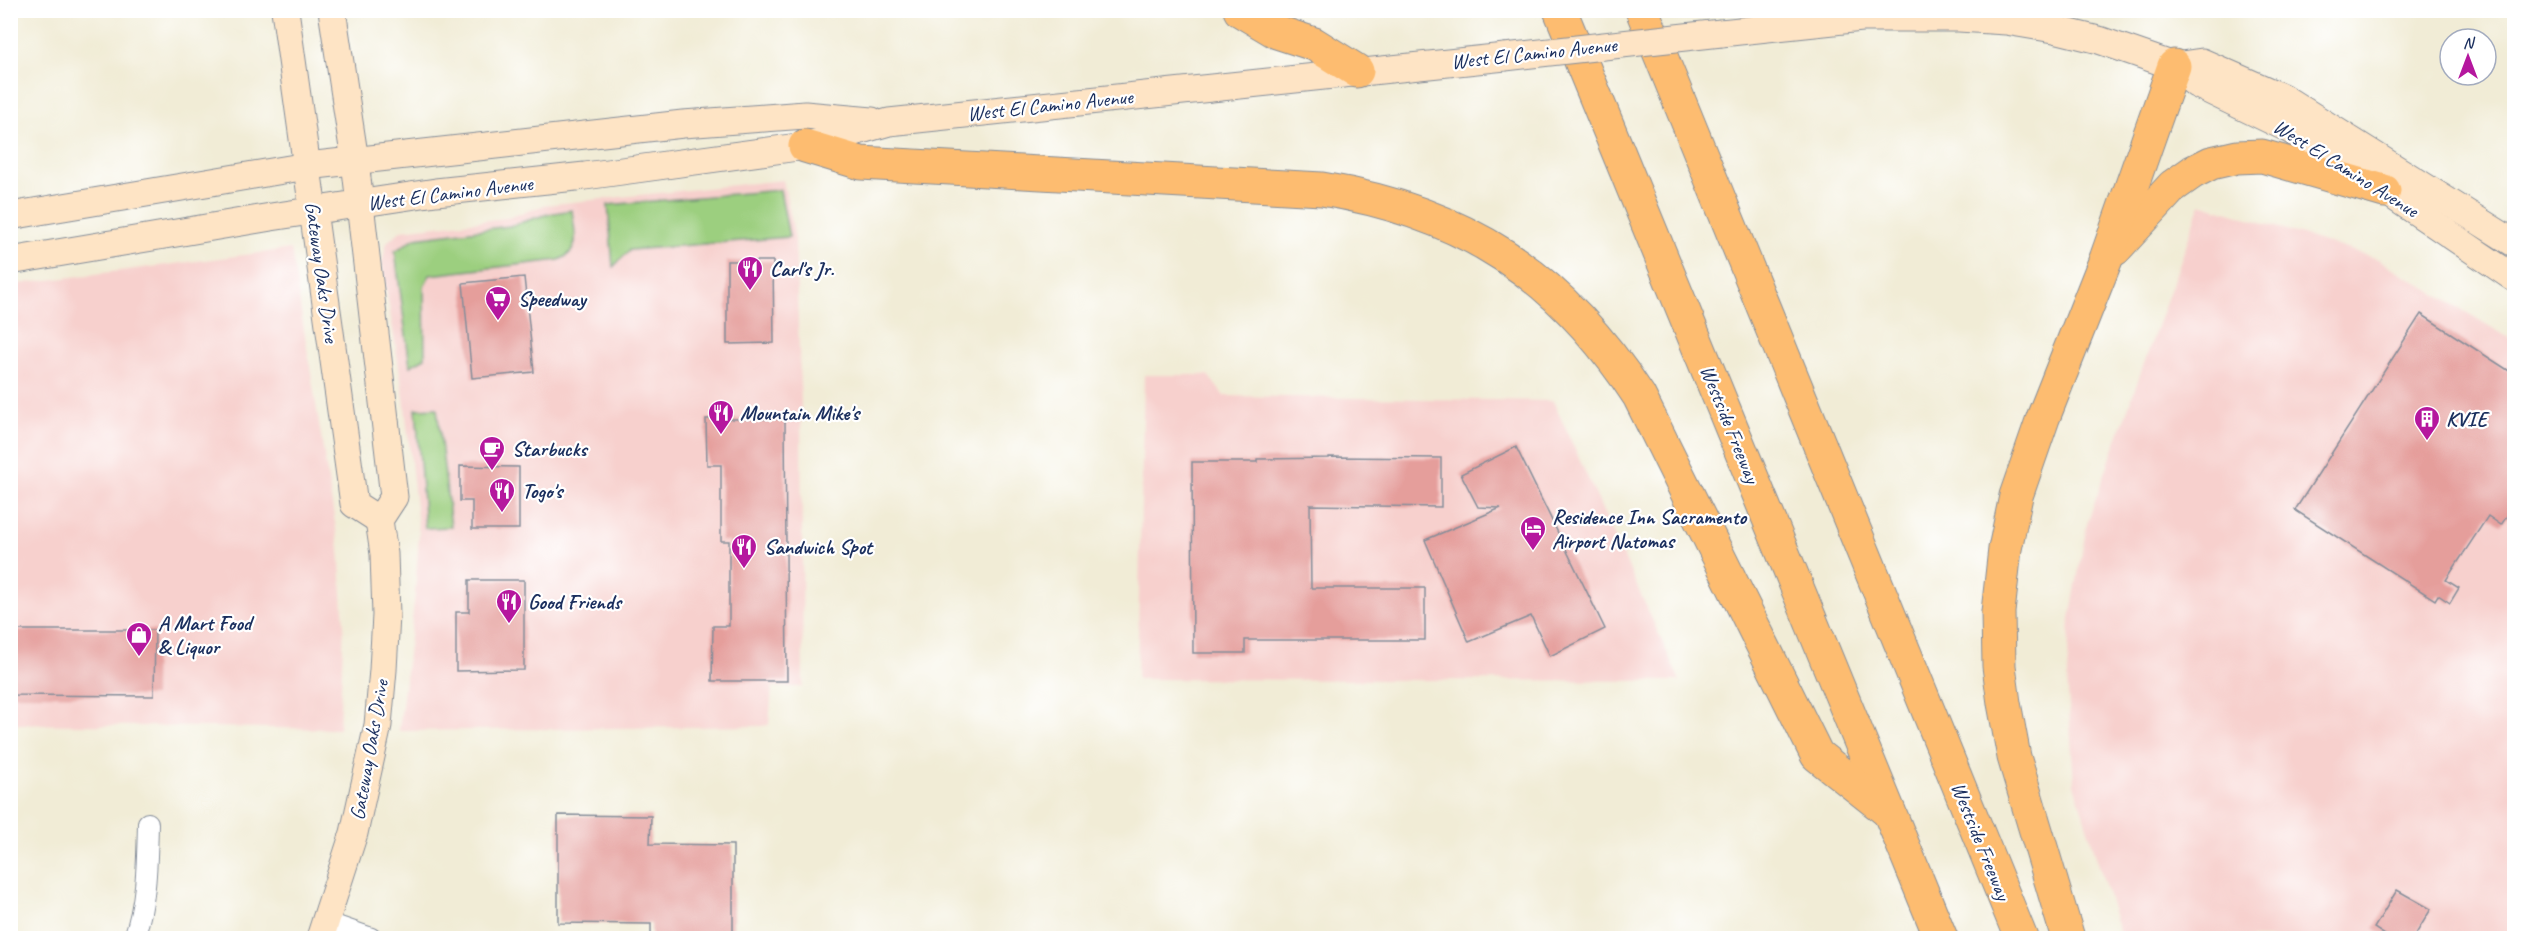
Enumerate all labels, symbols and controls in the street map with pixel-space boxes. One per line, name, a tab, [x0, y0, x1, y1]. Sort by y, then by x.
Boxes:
north arrow	[2438, 27, 2498, 87]
street label: West El Camino Avenue	[1450, 31, 1619, 75]
text: N	[2463, 33, 2476, 53]
street label: West El Camino Avenue	[966, 83, 1135, 127]
street label: West El Camino Avenue	[2269, 113, 2424, 224]
street label: West El Camino Avenue	[366, 170, 535, 216]
street label: Gateway Oaks Drive	[299, 200, 345, 345]
restaurant icon: Carl's Jr.	[735, 254, 765, 292]
place label: Carl's Jr.	[770, 256, 835, 282]
supermarket icon: Speedway	[483, 284, 513, 322]
place label: Speedway	[518, 286, 587, 312]
street label: Westside Freeway	[1695, 361, 1766, 488]
restaurant icon: Mountain Mike's	[706, 398, 736, 436]
place label: Mountain Mike's	[740, 400, 862, 426]
building icon: KVIE	[2412, 404, 2442, 442]
place label: KVIE	[2446, 406, 2490, 432]
cafe icon: Starbucks	[477, 434, 507, 472]
place label: Starbucks	[512, 436, 589, 462]
restaurant icon: Togo's	[487, 476, 517, 514]
place label: Togo's	[522, 478, 565, 504]
place label: Residence Inn Sacramento Airport Natomas	[1552, 504, 1747, 554]
hotel icon: Residence Inn Sacramento Airport Natomas	[1518, 514, 1548, 552]
restaurant icon: Sandwich Spot	[729, 532, 759, 570]
place label: Sandwich Spot	[764, 534, 874, 560]
restaurant icon: Good Friends	[494, 587, 524, 625]
place label: Good Friends	[528, 589, 623, 615]
place label: A Mart Food & Liquor	[158, 610, 255, 660]
shop icon: A Mart Food & Liquor	[124, 620, 154, 658]
street label: Gateway Oaks Drive	[344, 677, 394, 822]
street label: Westside Freeway	[1946, 778, 2017, 905]

